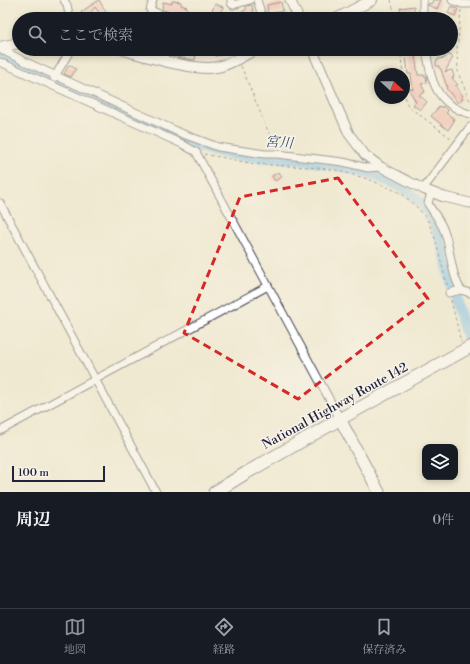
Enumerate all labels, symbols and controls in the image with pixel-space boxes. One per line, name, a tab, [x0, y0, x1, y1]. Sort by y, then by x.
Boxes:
search box	[12, 12, 458, 56]
icon: search	[26, 23, 48, 45]
text: ここで検索	[58, 26, 133, 45]
north arrow	[374, 68, 410, 104]
water label: 宮川	[264, 133, 296, 153]
street label: National Highway Route 142	[259, 359, 411, 453]
map controls	[422, 444, 458, 480]
button: layers	[422, 444, 458, 480]
scale bar	[12, 464, 105, 483]
text: 100 m	[18, 466, 49, 480]
text: 周辺	[16, 509, 50, 531]
text: 0件	[432, 512, 454, 528]
tab: 地図	[64, 616, 86, 657]
tab: 経路	[213, 616, 235, 657]
tab: 保存済み	[362, 616, 406, 657]

